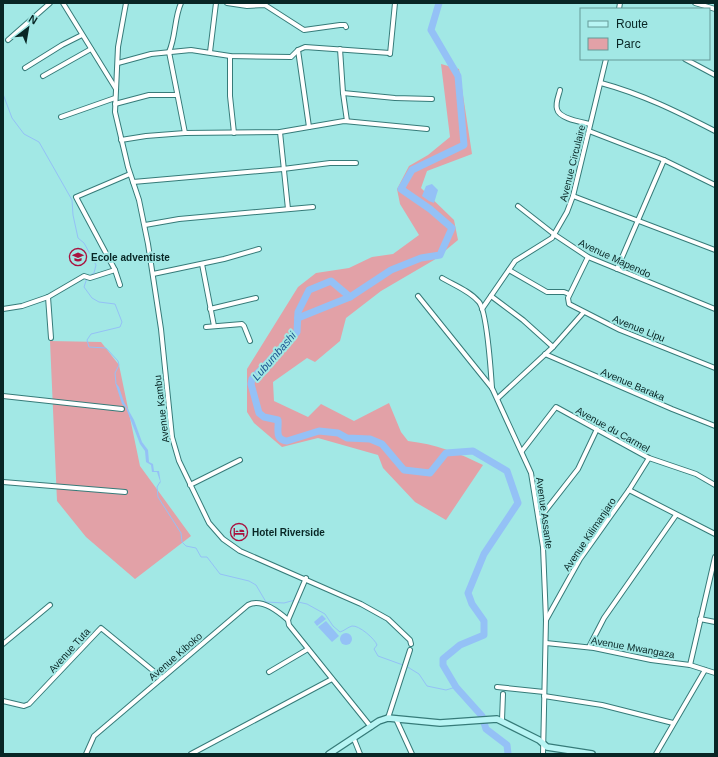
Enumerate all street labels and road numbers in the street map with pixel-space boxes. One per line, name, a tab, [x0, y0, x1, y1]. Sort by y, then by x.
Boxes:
street label: Avenue Circulaire	[558, 123, 587, 203]
street label: Avenue Mapendo	[577, 237, 653, 280]
street label: Avenue Lipu	[611, 313, 667, 344]
street label: Avenue Baraka	[599, 366, 667, 403]
street label: Avenue Kambu	[152, 374, 171, 443]
street label: Avenue du Carmel	[574, 405, 652, 454]
street label: Avenue Assante	[534, 477, 555, 550]
street label: Avenue Kilimanjaro	[561, 495, 618, 573]
street label: Avenue Tuta	[47, 626, 92, 675]
street label: Avenue Kiboko	[146, 630, 205, 683]
street label: Avenue Mwangaza	[590, 635, 676, 660]

